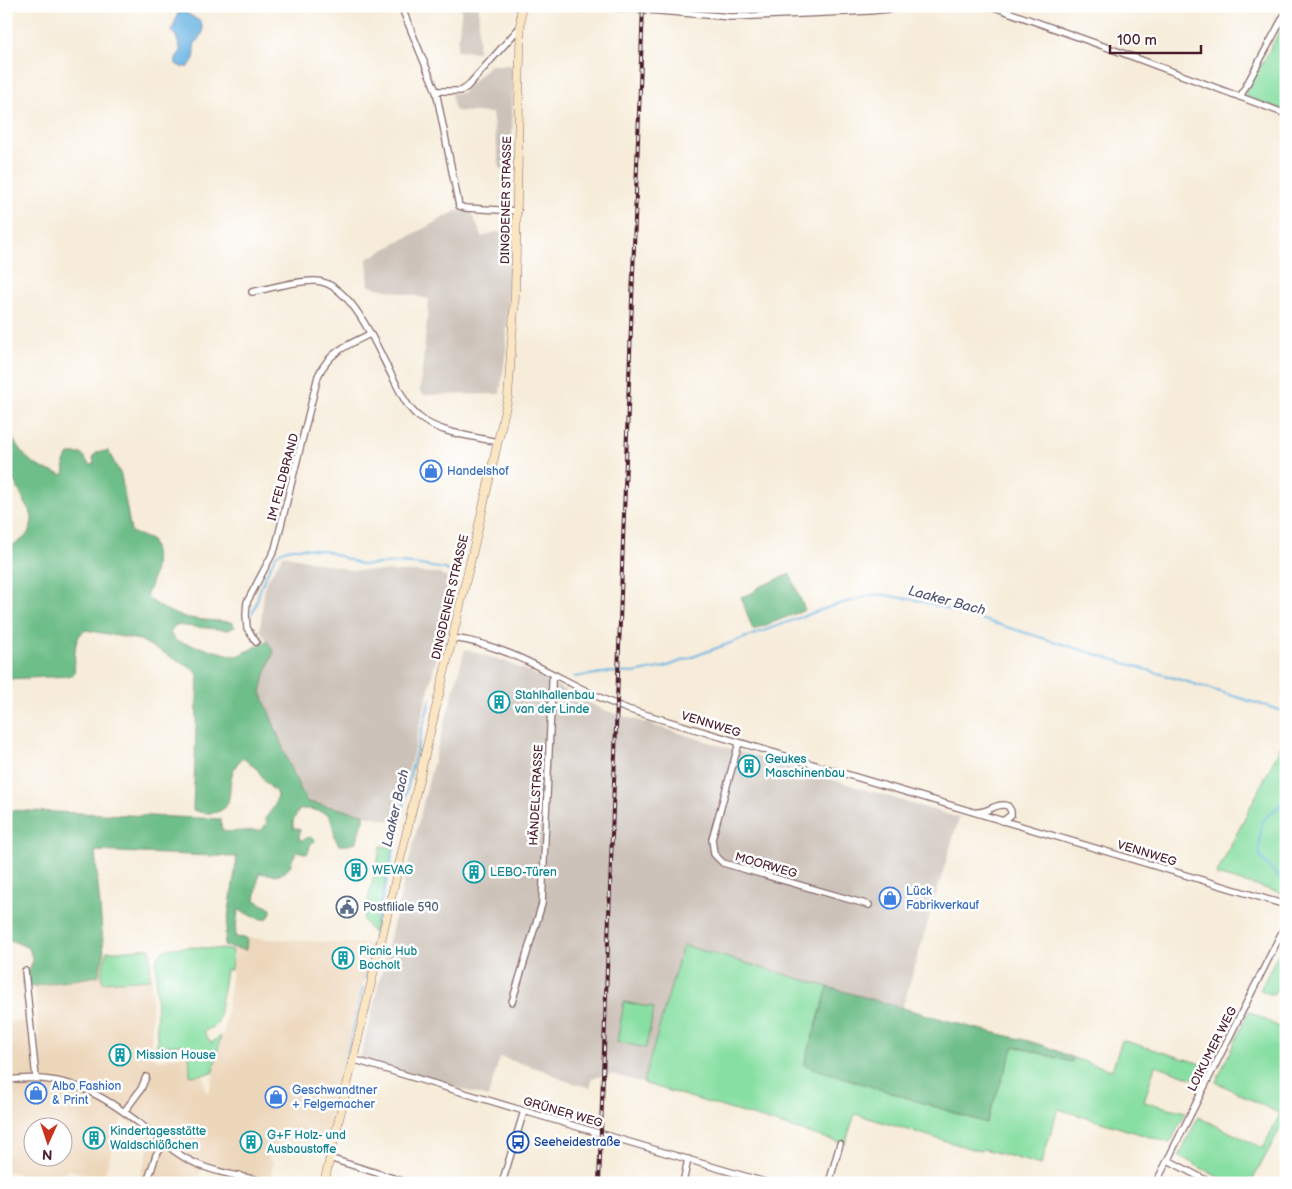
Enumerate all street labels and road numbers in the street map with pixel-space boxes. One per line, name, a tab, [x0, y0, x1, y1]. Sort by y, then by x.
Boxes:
street label: DINGDENER STRASSE	[498, 136, 515, 264]
street label: IM FELDBRAND	[265, 432, 302, 522]
street label: DINGDENER STRASSE	[429, 533, 472, 661]
street label: VENNWEG	[679, 708, 742, 741]
street label: HÄNDELSTRASSE	[525, 744, 547, 846]
street label: VENNWEG	[1115, 837, 1178, 870]
street label: MOORWEG	[733, 849, 799, 882]
street label: LOIKUMER WEG	[1185, 1004, 1240, 1094]
street label: GRÜNER WEG	[521, 1093, 605, 1131]

